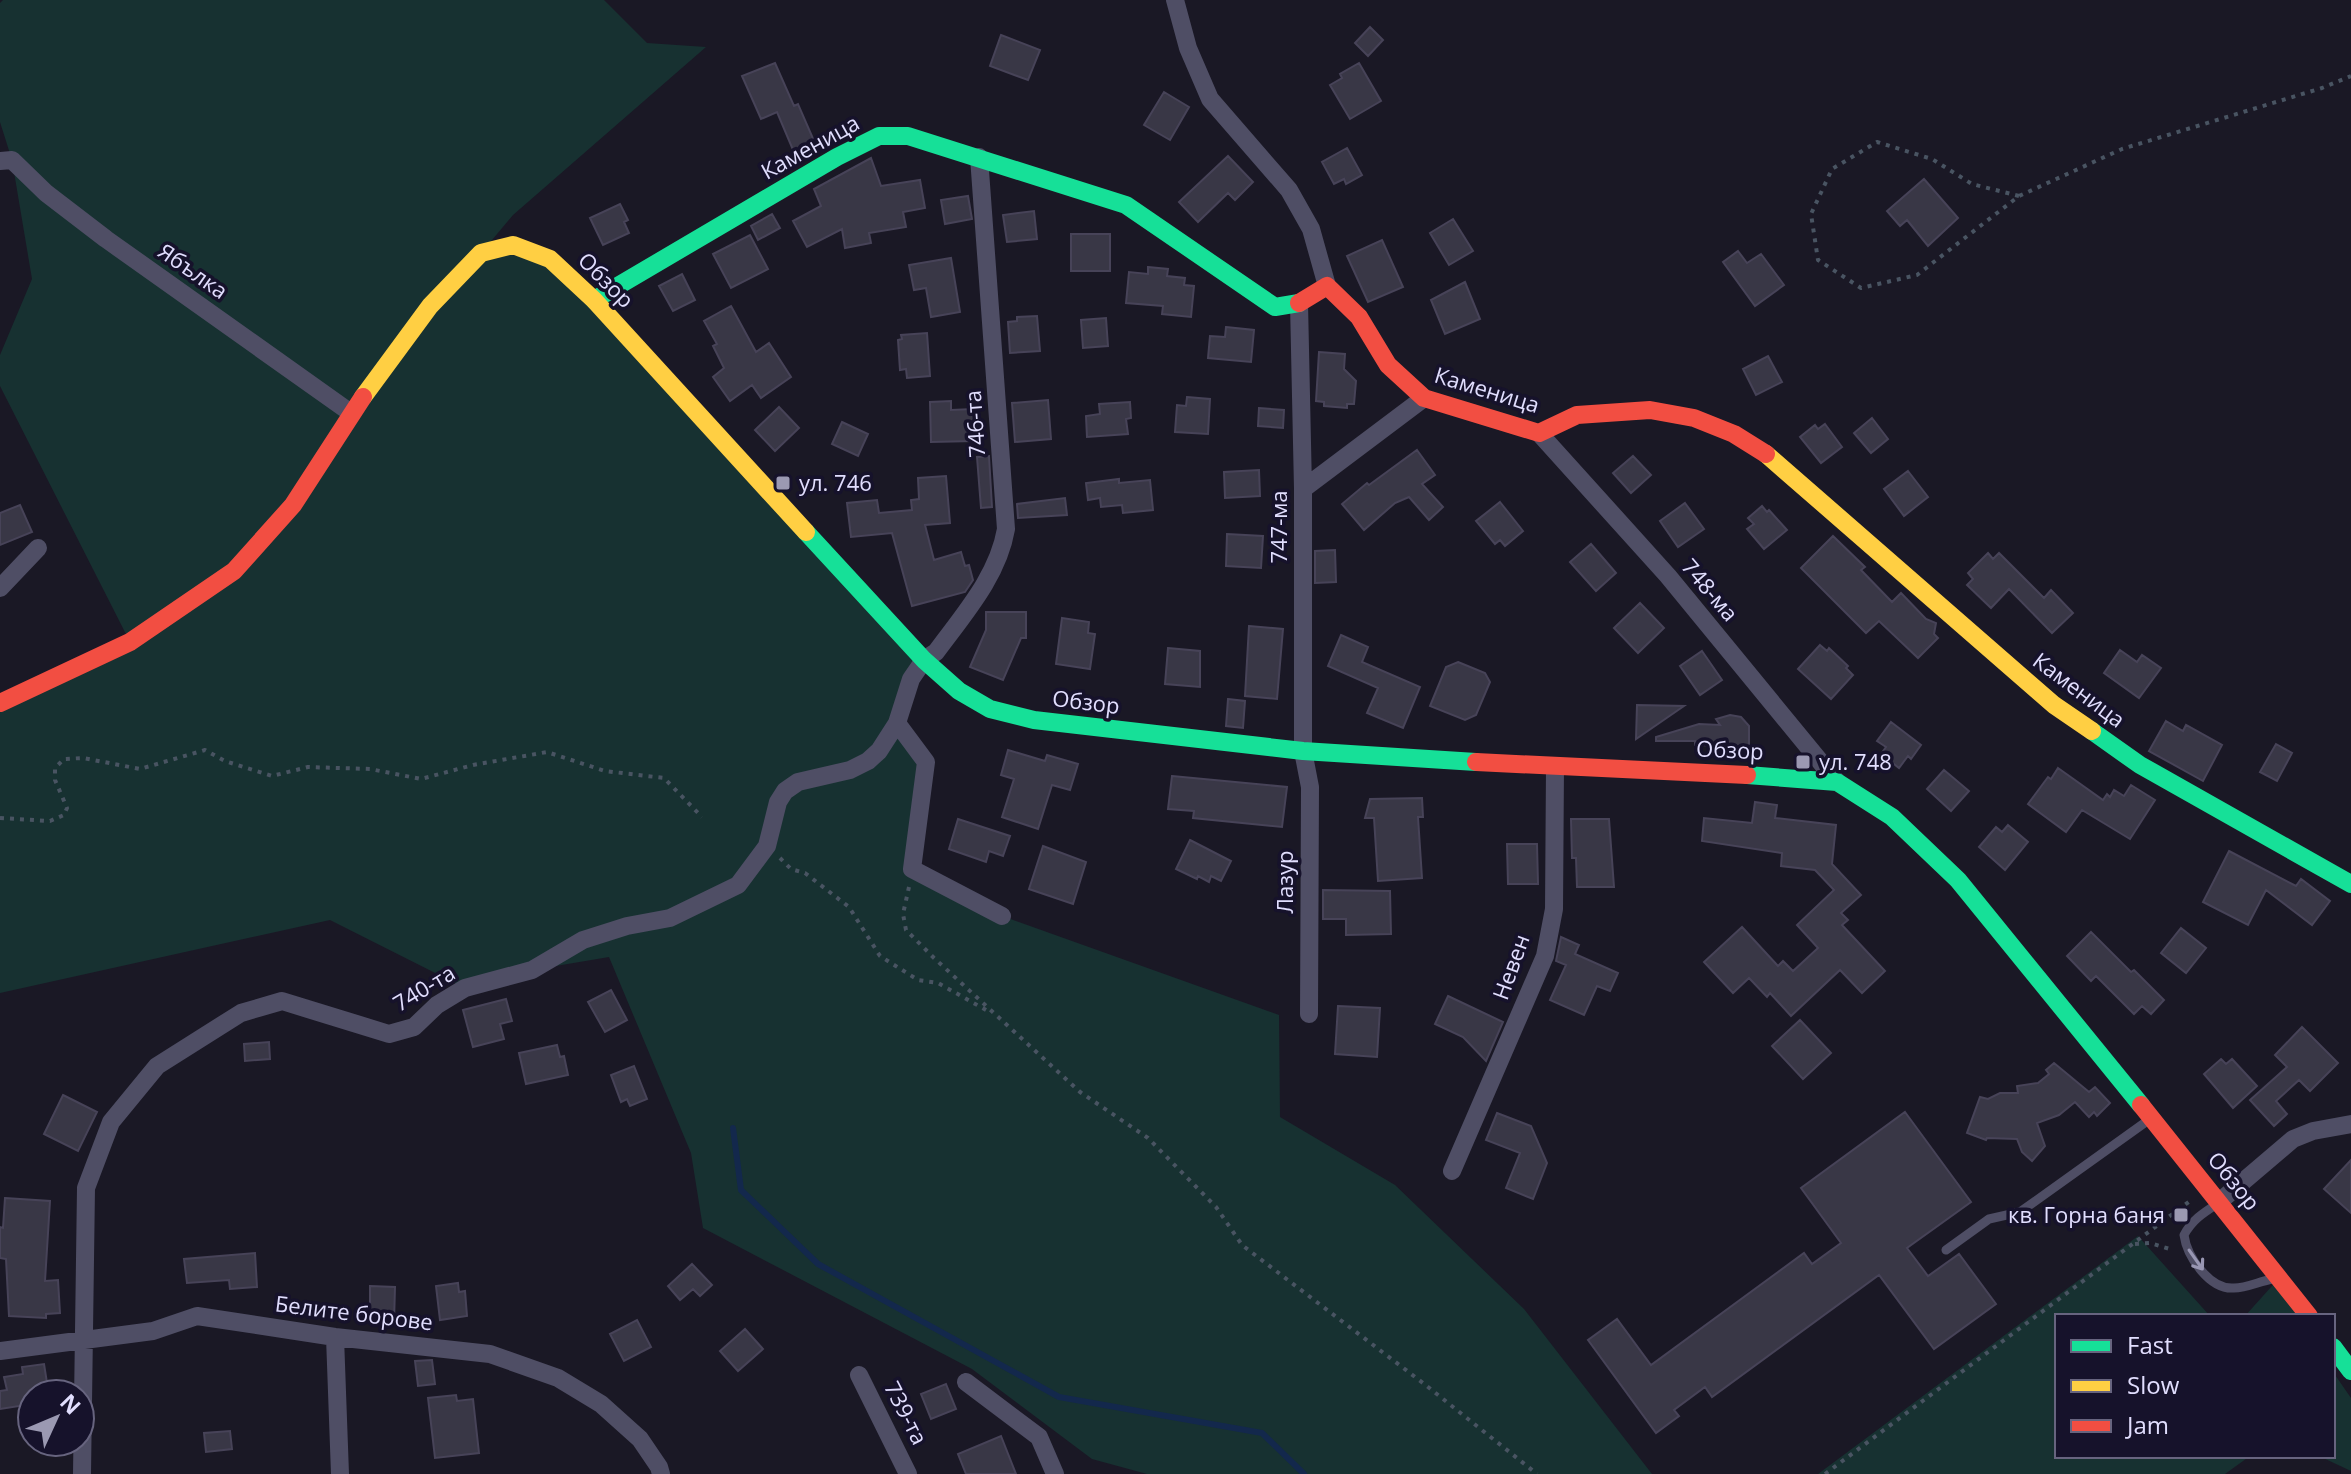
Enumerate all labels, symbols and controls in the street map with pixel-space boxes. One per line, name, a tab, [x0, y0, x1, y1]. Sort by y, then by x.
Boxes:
street label: Каменица	[755, 107, 864, 185]
street label: Ябълка	[153, 235, 234, 305]
street label: Обзор	[572, 245, 641, 314]
street label: Каменица	[1431, 359, 1543, 419]
street label: 746-та	[957, 389, 991, 459]
place label: ул. 746	[799, 467, 872, 497]
marker: ул. 746	[774, 474, 792, 492]
street label: 747-ма	[1263, 490, 1293, 564]
street label: 748-ма	[1676, 552, 1746, 627]
street label: Каменица	[2027, 645, 2132, 734]
street label: Обзор	[1051, 682, 1121, 720]
street label: Обзор	[1696, 732, 1765, 766]
place label: ул. 748	[1819, 746, 1892, 776]
marker: ул. 748	[1794, 753, 1812, 771]
street label: Лазур	[1269, 851, 1299, 913]
street label: Невен	[1484, 930, 1536, 1003]
street label: 740-та	[387, 957, 460, 1017]
street label: Обзор	[2202, 1145, 2268, 1216]
place label: кв. Горна баня	[2008, 1199, 2165, 1229]
marker: кв. Горна баня	[2172, 1206, 2190, 1224]
one-way arrow	[2187, 1249, 2204, 1270]
street label: Белите борове	[273, 1287, 435, 1337]
legend	[2055, 1314, 2335, 1458]
text: Fast	[2127, 1328, 2173, 1361]
text: Slow	[2127, 1368, 2180, 1401]
street label: 739-та	[878, 1376, 936, 1449]
north arrow	[16, 1378, 96, 1458]
text: N	[54, 1387, 88, 1420]
text: Jam	[2125, 1408, 2169, 1441]

